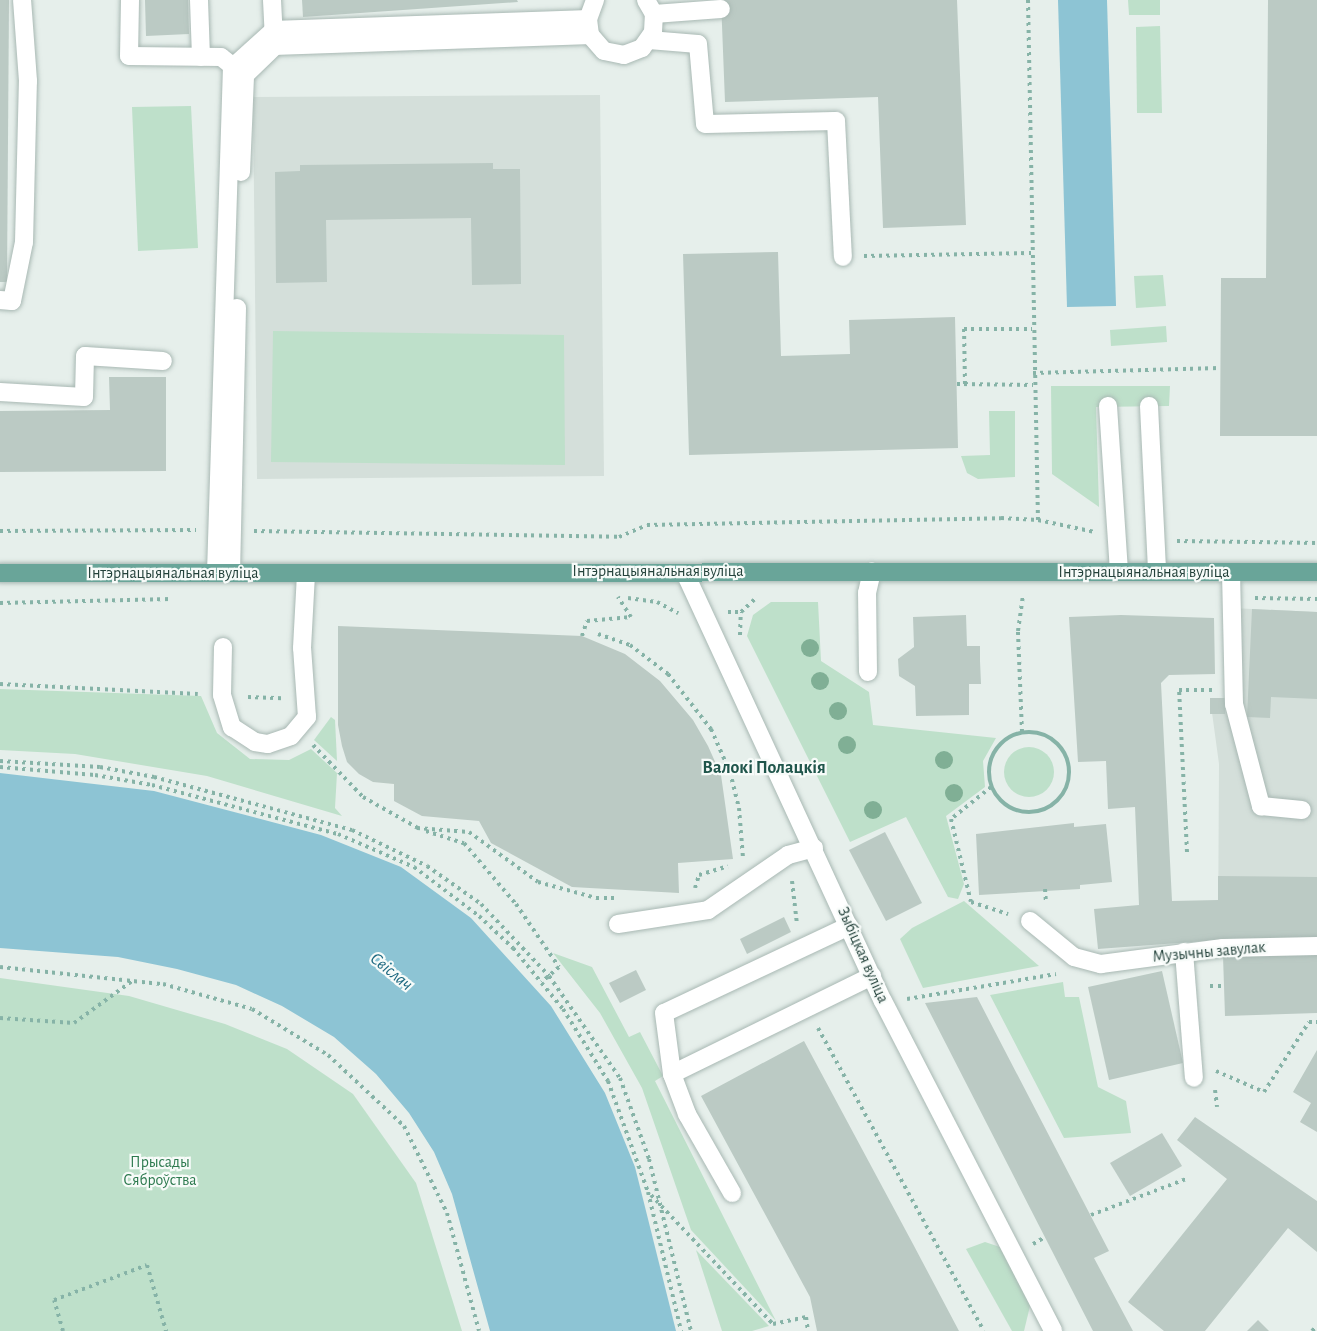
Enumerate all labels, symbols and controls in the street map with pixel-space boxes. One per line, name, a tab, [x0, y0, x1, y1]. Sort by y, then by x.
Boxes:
street label: Інтэрнацыянальная вуліца	[572, 561, 744, 581]
street label: Інтэрнацыянальная вуліца	[1058, 562, 1230, 582]
street label: Інтэрнацыянальная вуліца	[87, 563, 259, 583]
district label: Валокі Полацкія	[702, 757, 826, 779]
street label: Зыбіцкая вуліца	[833, 904, 893, 1006]
street label: Музычны завулак	[1152, 938, 1266, 966]
water label: Свіслач	[365, 948, 417, 996]
park label: Прысады Сяброўства	[123, 1152, 197, 1190]

